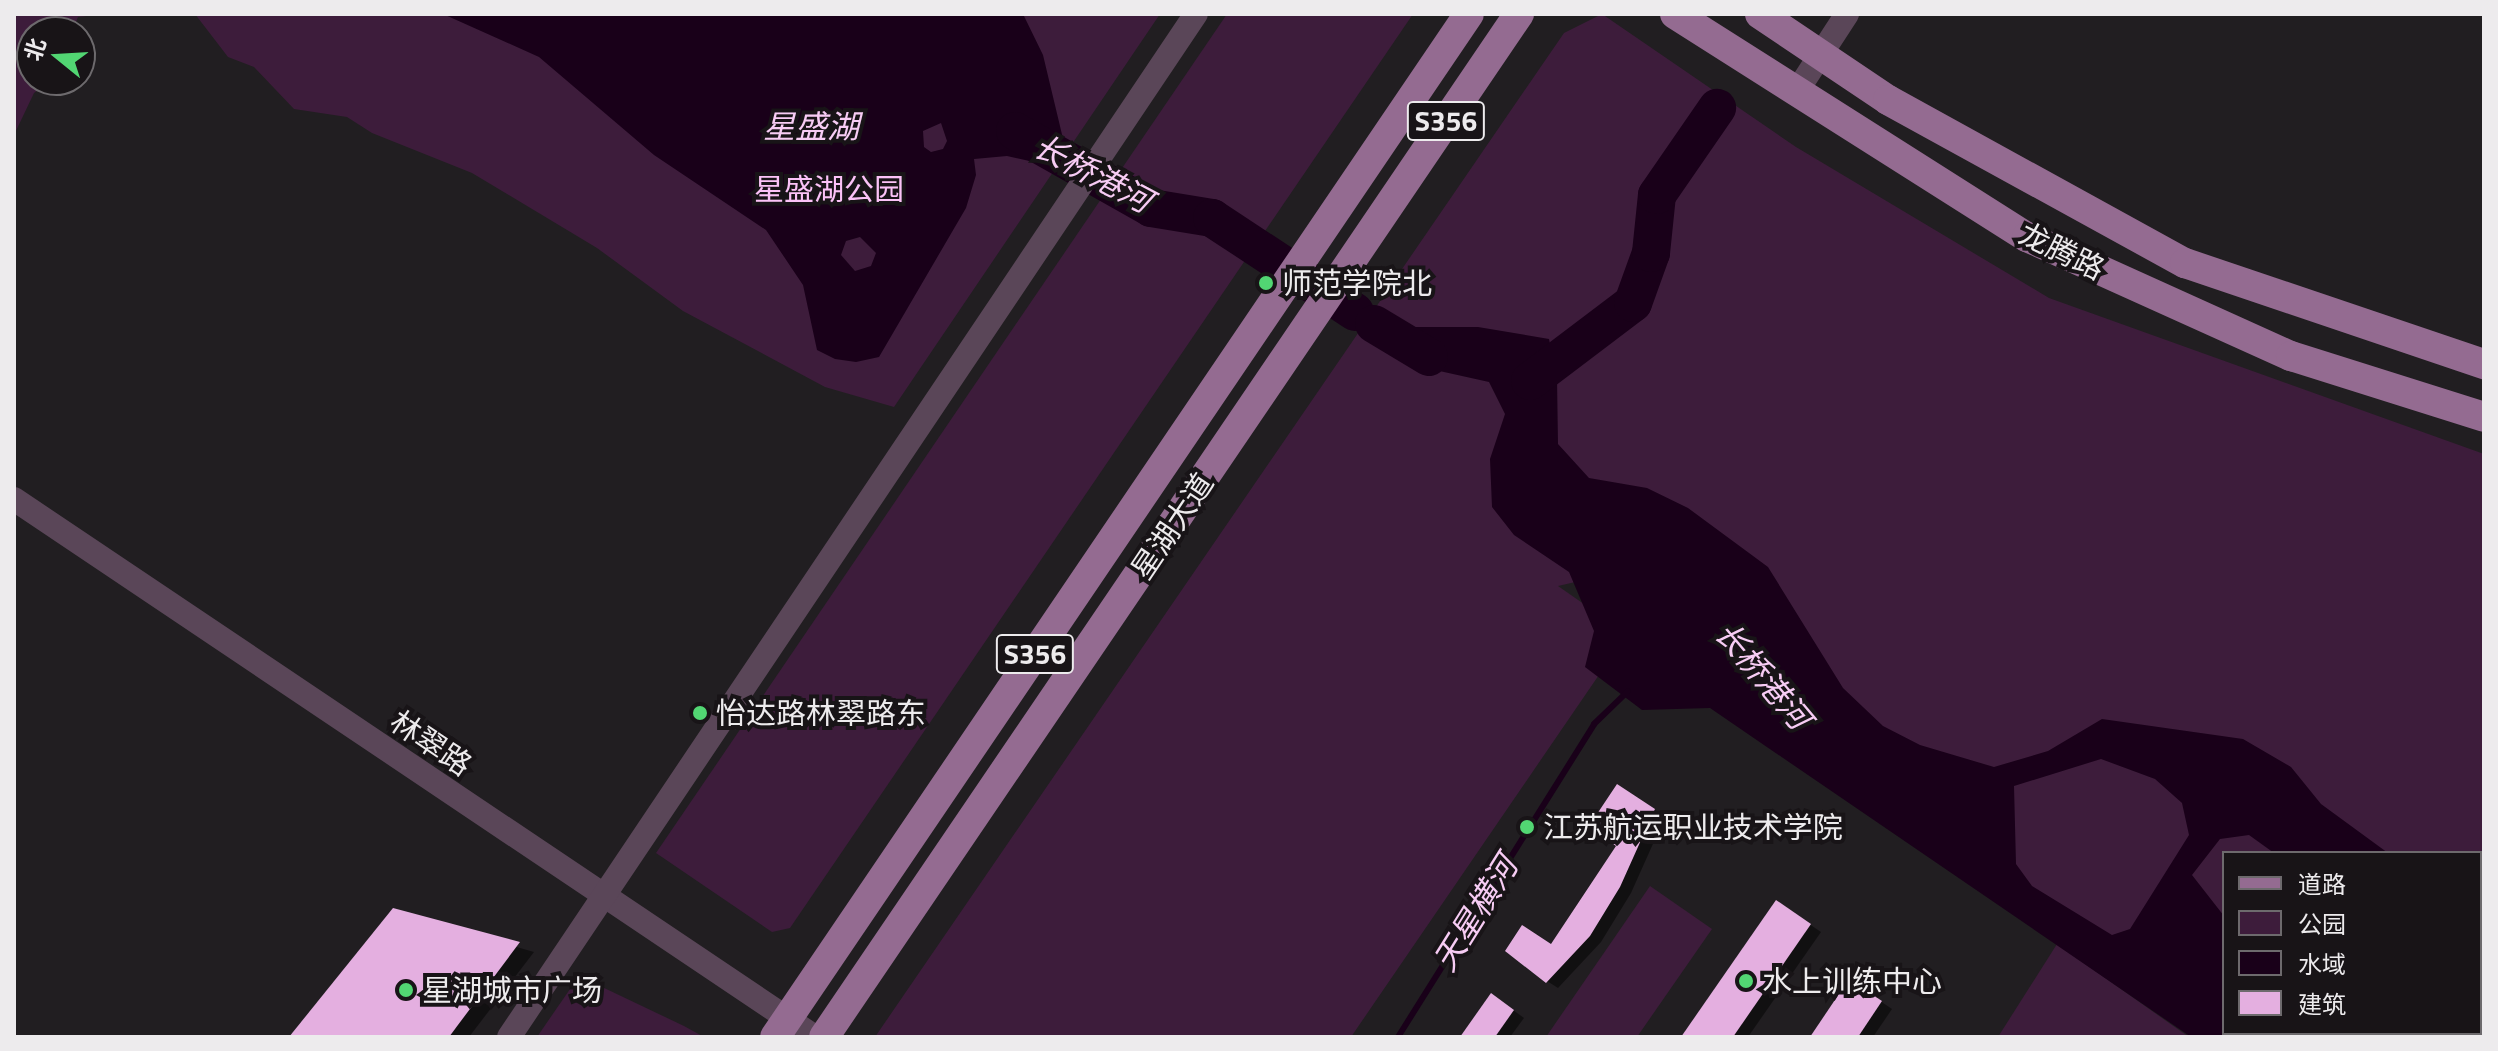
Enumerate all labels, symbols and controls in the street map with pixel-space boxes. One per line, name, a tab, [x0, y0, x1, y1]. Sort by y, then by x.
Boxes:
north arrow	[16, 16, 96, 96]
text: 北	[16, 33, 55, 65]
road number: S356	[1406, 97, 1486, 145]
water label: 星盛湖	[763, 107, 859, 145]
water label: 长桥港河	[1027, 126, 1159, 220]
park label: 星盛湖公园	[754, 171, 904, 207]
street label: 龙腾路	[2014, 215, 2110, 287]
place label: 师范学院北	[1282, 265, 1432, 301]
marker: 师范学院北	[1257, 274, 1275, 292]
street label: 星湖大道	[1124, 466, 1220, 586]
water label: 长桥港河	[1707, 614, 1819, 736]
road number: S356	[995, 630, 1075, 678]
place label: 怡达路林翠路东	[716, 695, 926, 731]
street label: 林翠路	[384, 703, 478, 783]
marker: 怡达路林翠路东	[691, 704, 709, 722]
place label: 江苏航运职业技术学院	[1543, 809, 1843, 845]
marker: 江苏航运职业技术学院	[1518, 818, 1536, 836]
water label: 天星横河	[1425, 849, 1525, 977]
legend	[2222, 851, 2482, 1035]
text: 道路	[2298, 866, 2346, 902]
text: 公园	[2298, 906, 2346, 942]
text: 水域	[2298, 946, 2346, 982]
place label: 水上训练中心	[1762, 963, 1942, 999]
place label: 星湖城市广场	[422, 972, 602, 1008]
marker: 水上训练中心	[1737, 972, 1755, 990]
marker: 星湖城市广场	[397, 981, 415, 999]
text: 建筑	[2298, 986, 2346, 1022]

